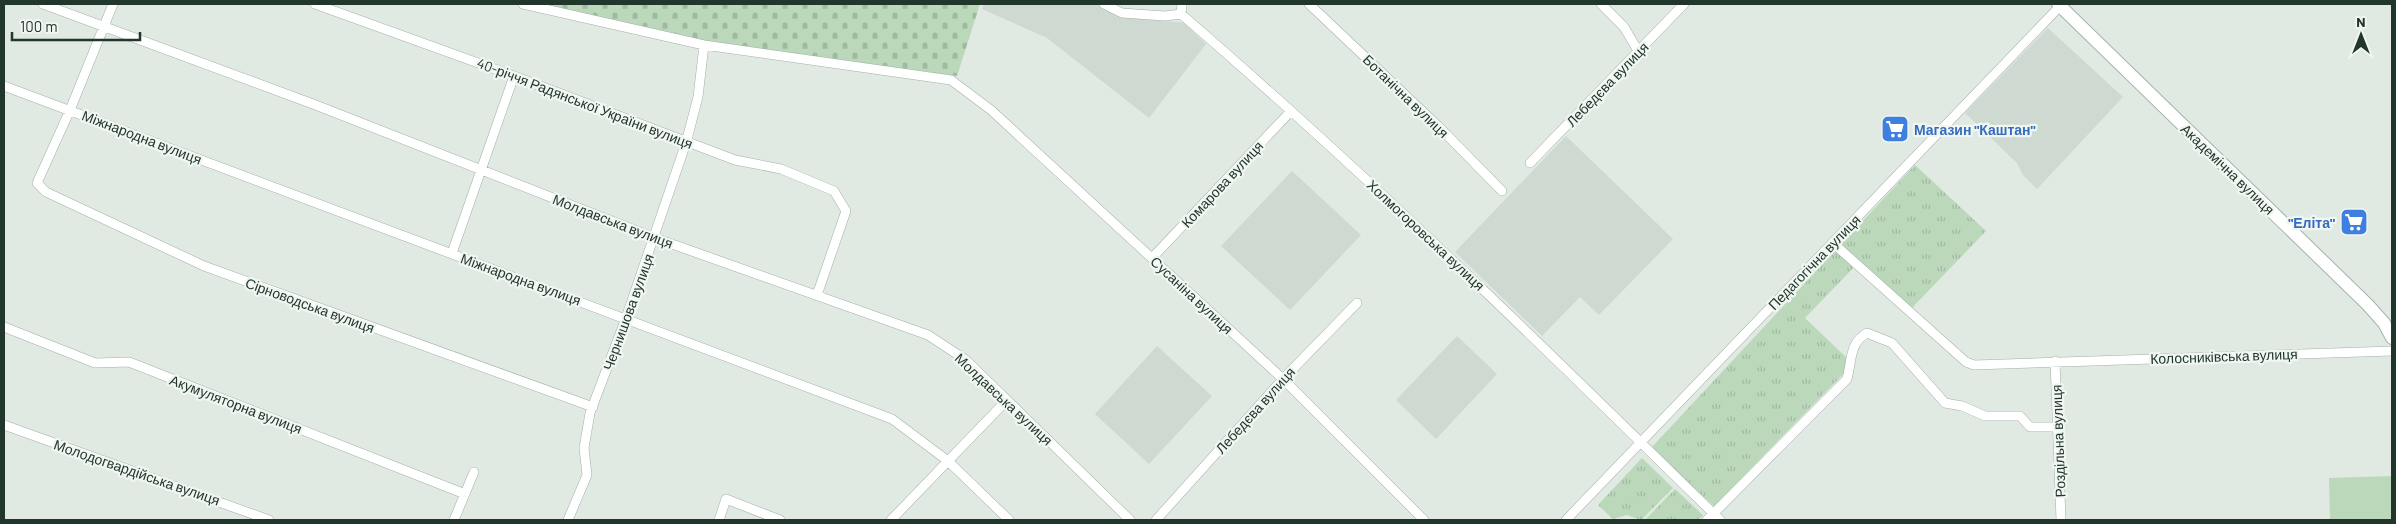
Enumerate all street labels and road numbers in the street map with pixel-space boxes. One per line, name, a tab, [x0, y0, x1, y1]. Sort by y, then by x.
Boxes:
street label: Лебедєва вулиця	[1562, 38, 1652, 130]
street label: Ботанічна вулиця	[1360, 51, 1452, 141]
street label: 40-річчя Радянської України вулиця	[475, 54, 695, 152]
street label: Міжнародна вулиця	[80, 106, 204, 168]
street label: Академічна вулиця	[2178, 120, 2278, 218]
street label: Комарова вулиця	[1178, 137, 1266, 231]
street label: Холмогоровська вулиця	[1364, 176, 1488, 294]
street label: Молдавська вулиця	[550, 190, 676, 252]
street label: Педагогічна вулиця	[1764, 211, 1864, 313]
street label: Міжнародна вулиця	[459, 249, 583, 309]
street label: Чернишова вулиця	[599, 251, 657, 373]
street label: Сусаніна вулиця	[1147, 253, 1237, 337]
street label: Сірноводська вулиця	[243, 274, 377, 336]
street label: Колосниківська вулиця	[2150, 345, 2298, 367]
street label: Молдавська вулиця	[952, 349, 1056, 449]
street label: Лебедєва вулиця	[1212, 363, 1298, 457]
street label: Акумуляторна вулиця	[167, 371, 305, 437]
street label: Роздільна вулиця	[2048, 384, 2068, 498]
street label: Молодогвардійська вулиця	[52, 436, 222, 508]

